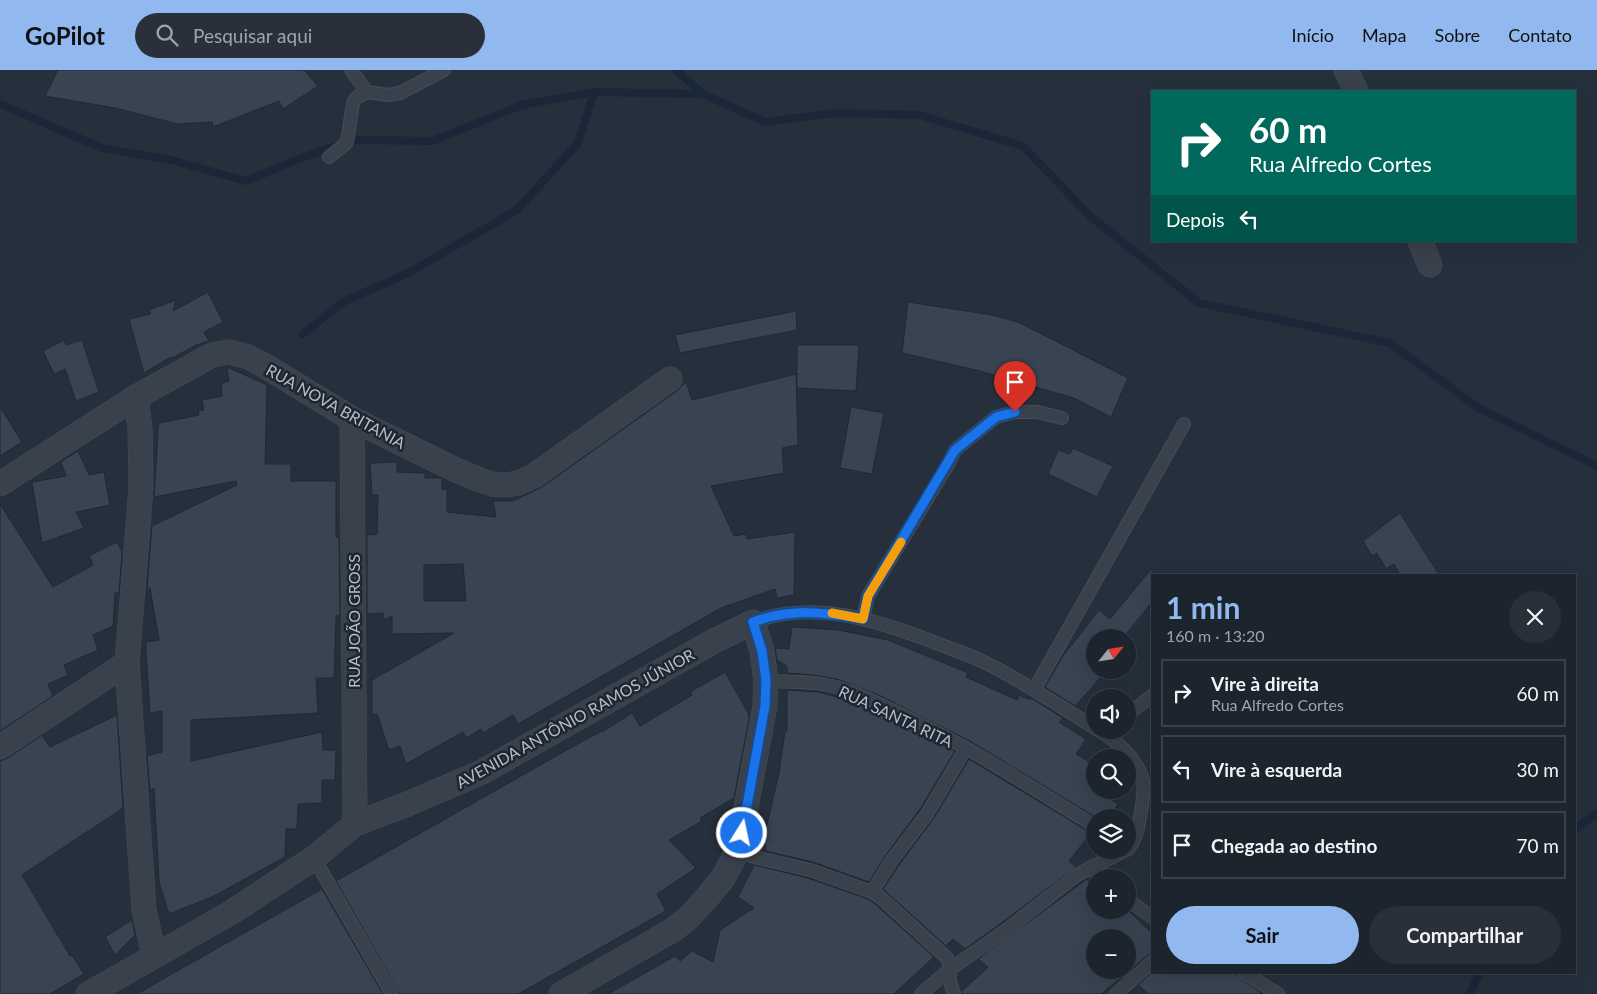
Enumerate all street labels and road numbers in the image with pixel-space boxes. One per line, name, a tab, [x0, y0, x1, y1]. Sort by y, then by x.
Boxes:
street label: RUA NOVA BRITANIA	[263, 360, 409, 452]
street label: RUA JOÃO GROSS	[344, 554, 363, 688]
street label: AVENIDA ANTÔNIO RAMOS JÚNIOR	[452, 644, 698, 792]
street label: RUA SANTA RITA	[836, 681, 956, 751]

